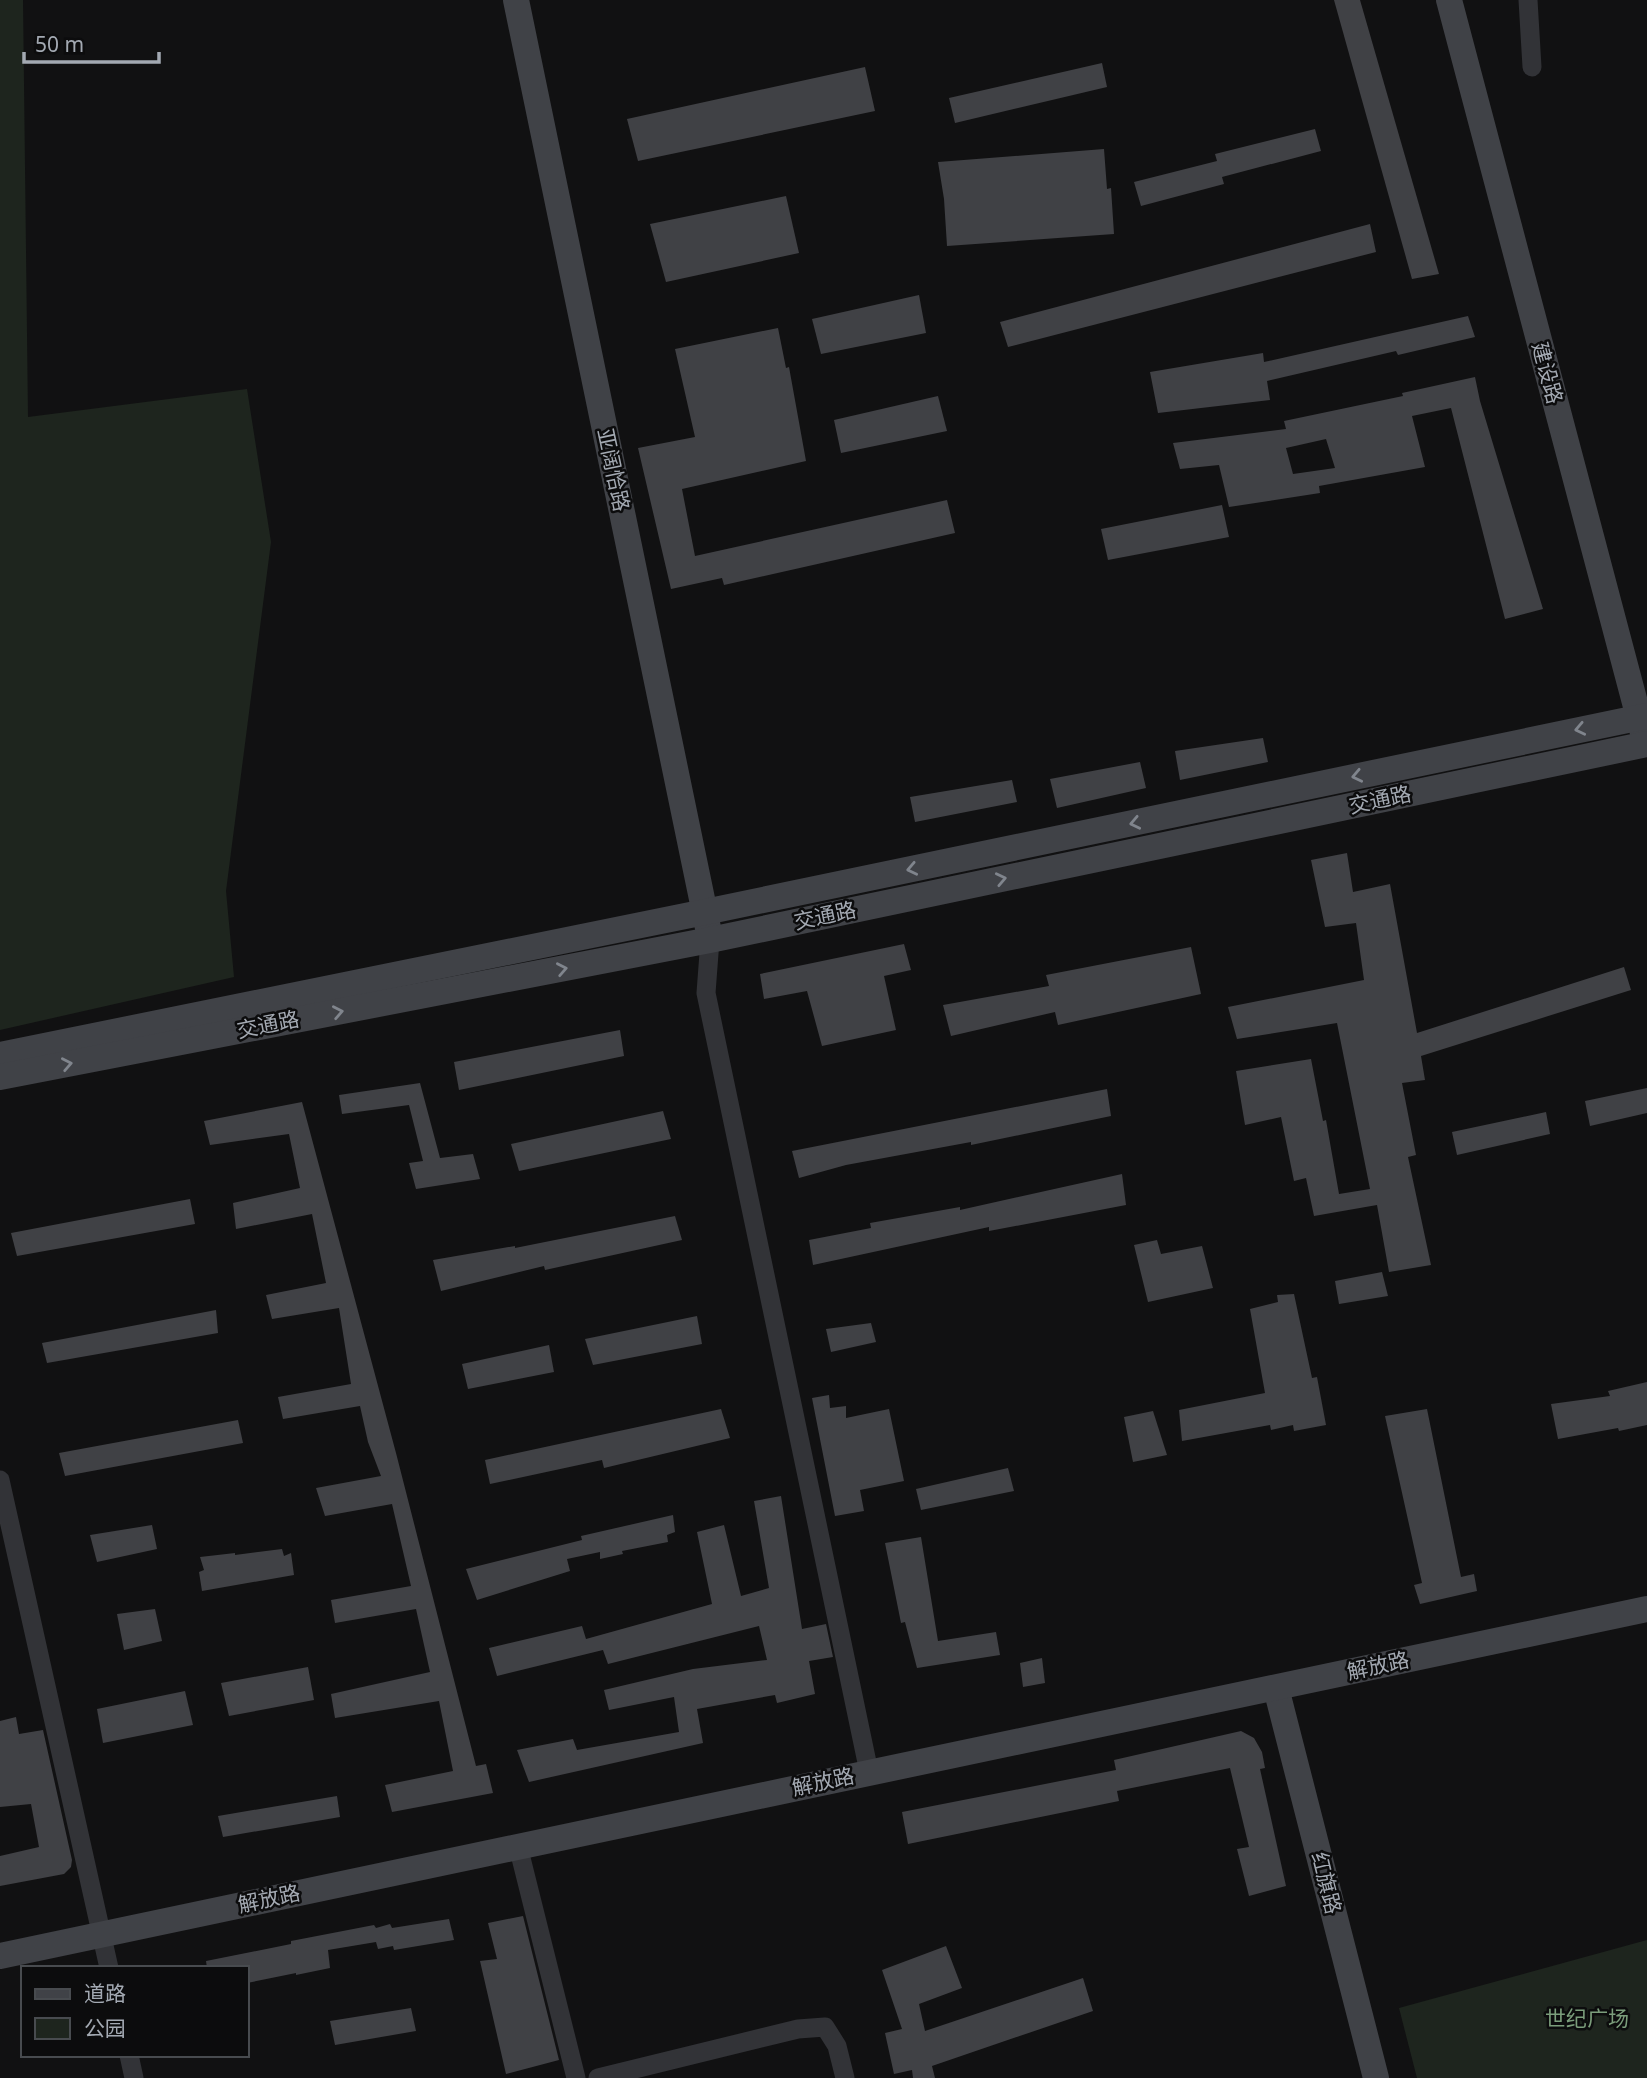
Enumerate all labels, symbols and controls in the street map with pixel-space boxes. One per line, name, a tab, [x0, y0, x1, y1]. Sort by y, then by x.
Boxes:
scale bar	[24, 21, 159, 65]
text: 50 m	[35, 30, 84, 58]
street label: 建设路	[1526, 339, 1570, 407]
street label: 亚阔恰路	[592, 426, 636, 514]
one-way arrow	[1574, 721, 1586, 736]
one-way arrow	[1352, 767, 1364, 782]
street label: 交通路	[1346, 779, 1414, 819]
one-way arrow	[1129, 814, 1141, 829]
one-way arrow	[906, 861, 918, 876]
one-way arrow	[995, 873, 1007, 888]
street label: 交通路	[791, 895, 859, 935]
one-way arrow	[556, 962, 568, 977]
street label: 交通路	[234, 1004, 301, 1044]
one-way arrow	[332, 1005, 344, 1020]
one-way arrow	[61, 1058, 73, 1073]
street label: 解放路	[1344, 1645, 1412, 1685]
street label: 解放路	[789, 1761, 857, 1801]
street label: 红旗路	[1306, 1849, 1348, 1917]
street label: 解放路	[235, 1878, 303, 1918]
legend	[21, 1966, 248, 2057]
text: 道路	[84, 1979, 126, 2007]
park label: 世纪广场	[1545, 2004, 1629, 2032]
text: 公园	[84, 2014, 126, 2042]

